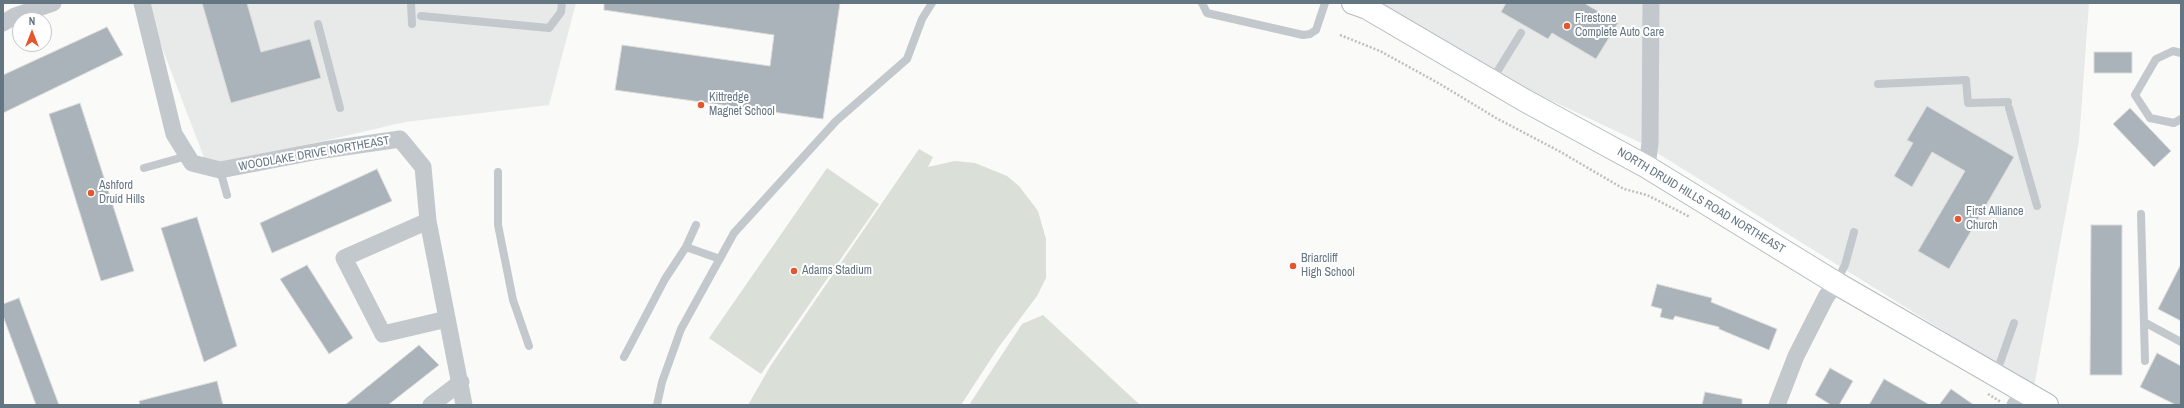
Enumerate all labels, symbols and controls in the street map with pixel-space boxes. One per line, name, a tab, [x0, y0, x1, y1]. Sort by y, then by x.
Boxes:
north arrow	[12, 12, 52, 52]
place label: Firestone Complete Auto Care	[1575, 12, 1664, 40]
text: N	[29, 14, 35, 28]
marker: Firestone Complete Auto Care	[1562, 21, 1572, 31]
place label: Kittredge Magnet School	[709, 91, 775, 119]
marker: Kittredge Magnet School	[696, 100, 706, 110]
street label: WOODLAKE DRIVE NORTHEAST	[237, 134, 391, 174]
street label: NORTH DRUID HILLS ROAD NORTHEAST	[1614, 145, 1788, 257]
place label: Ashford Druid Hills	[99, 179, 145, 207]
marker: Ashford Druid Hills	[86, 188, 96, 198]
place label: First Alliance Church	[1966, 205, 2023, 233]
marker: First Alliance Church	[1953, 214, 1963, 224]
place label: Briarcliff High School	[1301, 252, 1355, 280]
marker: Briarcliff High School	[1288, 261, 1298, 271]
place label: Adams Stadium	[802, 264, 872, 278]
marker: Adams Stadium	[789, 266, 799, 276]

